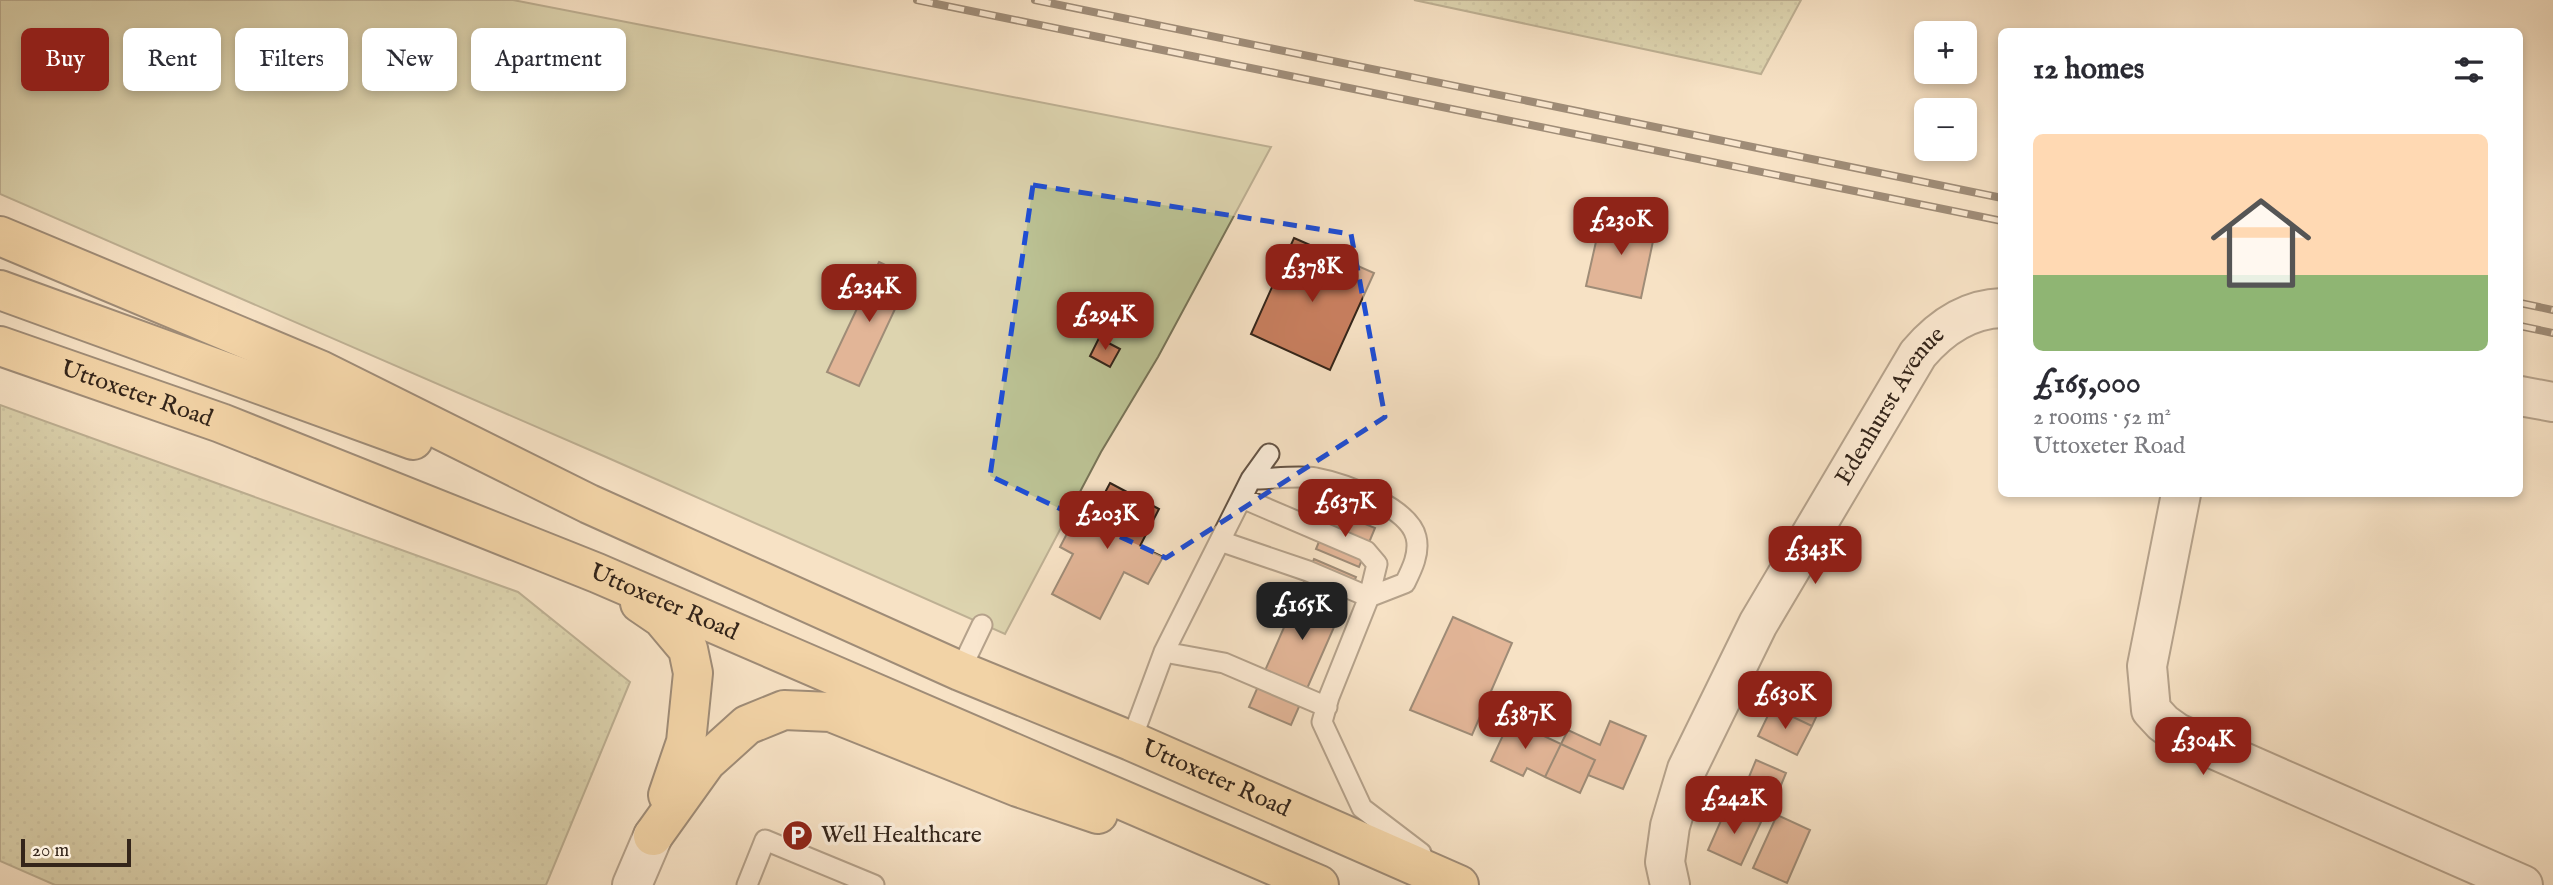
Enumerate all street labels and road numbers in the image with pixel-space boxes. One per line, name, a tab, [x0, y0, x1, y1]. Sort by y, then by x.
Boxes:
street label: Edenhurst Avenue	[1828, 319, 1951, 491]
street label: Uttoxeter Road	[57, 353, 217, 435]
street label: Uttoxeter Road	[585, 556, 743, 648]
street label: Uttoxeter Road	[1137, 732, 1295, 825]

